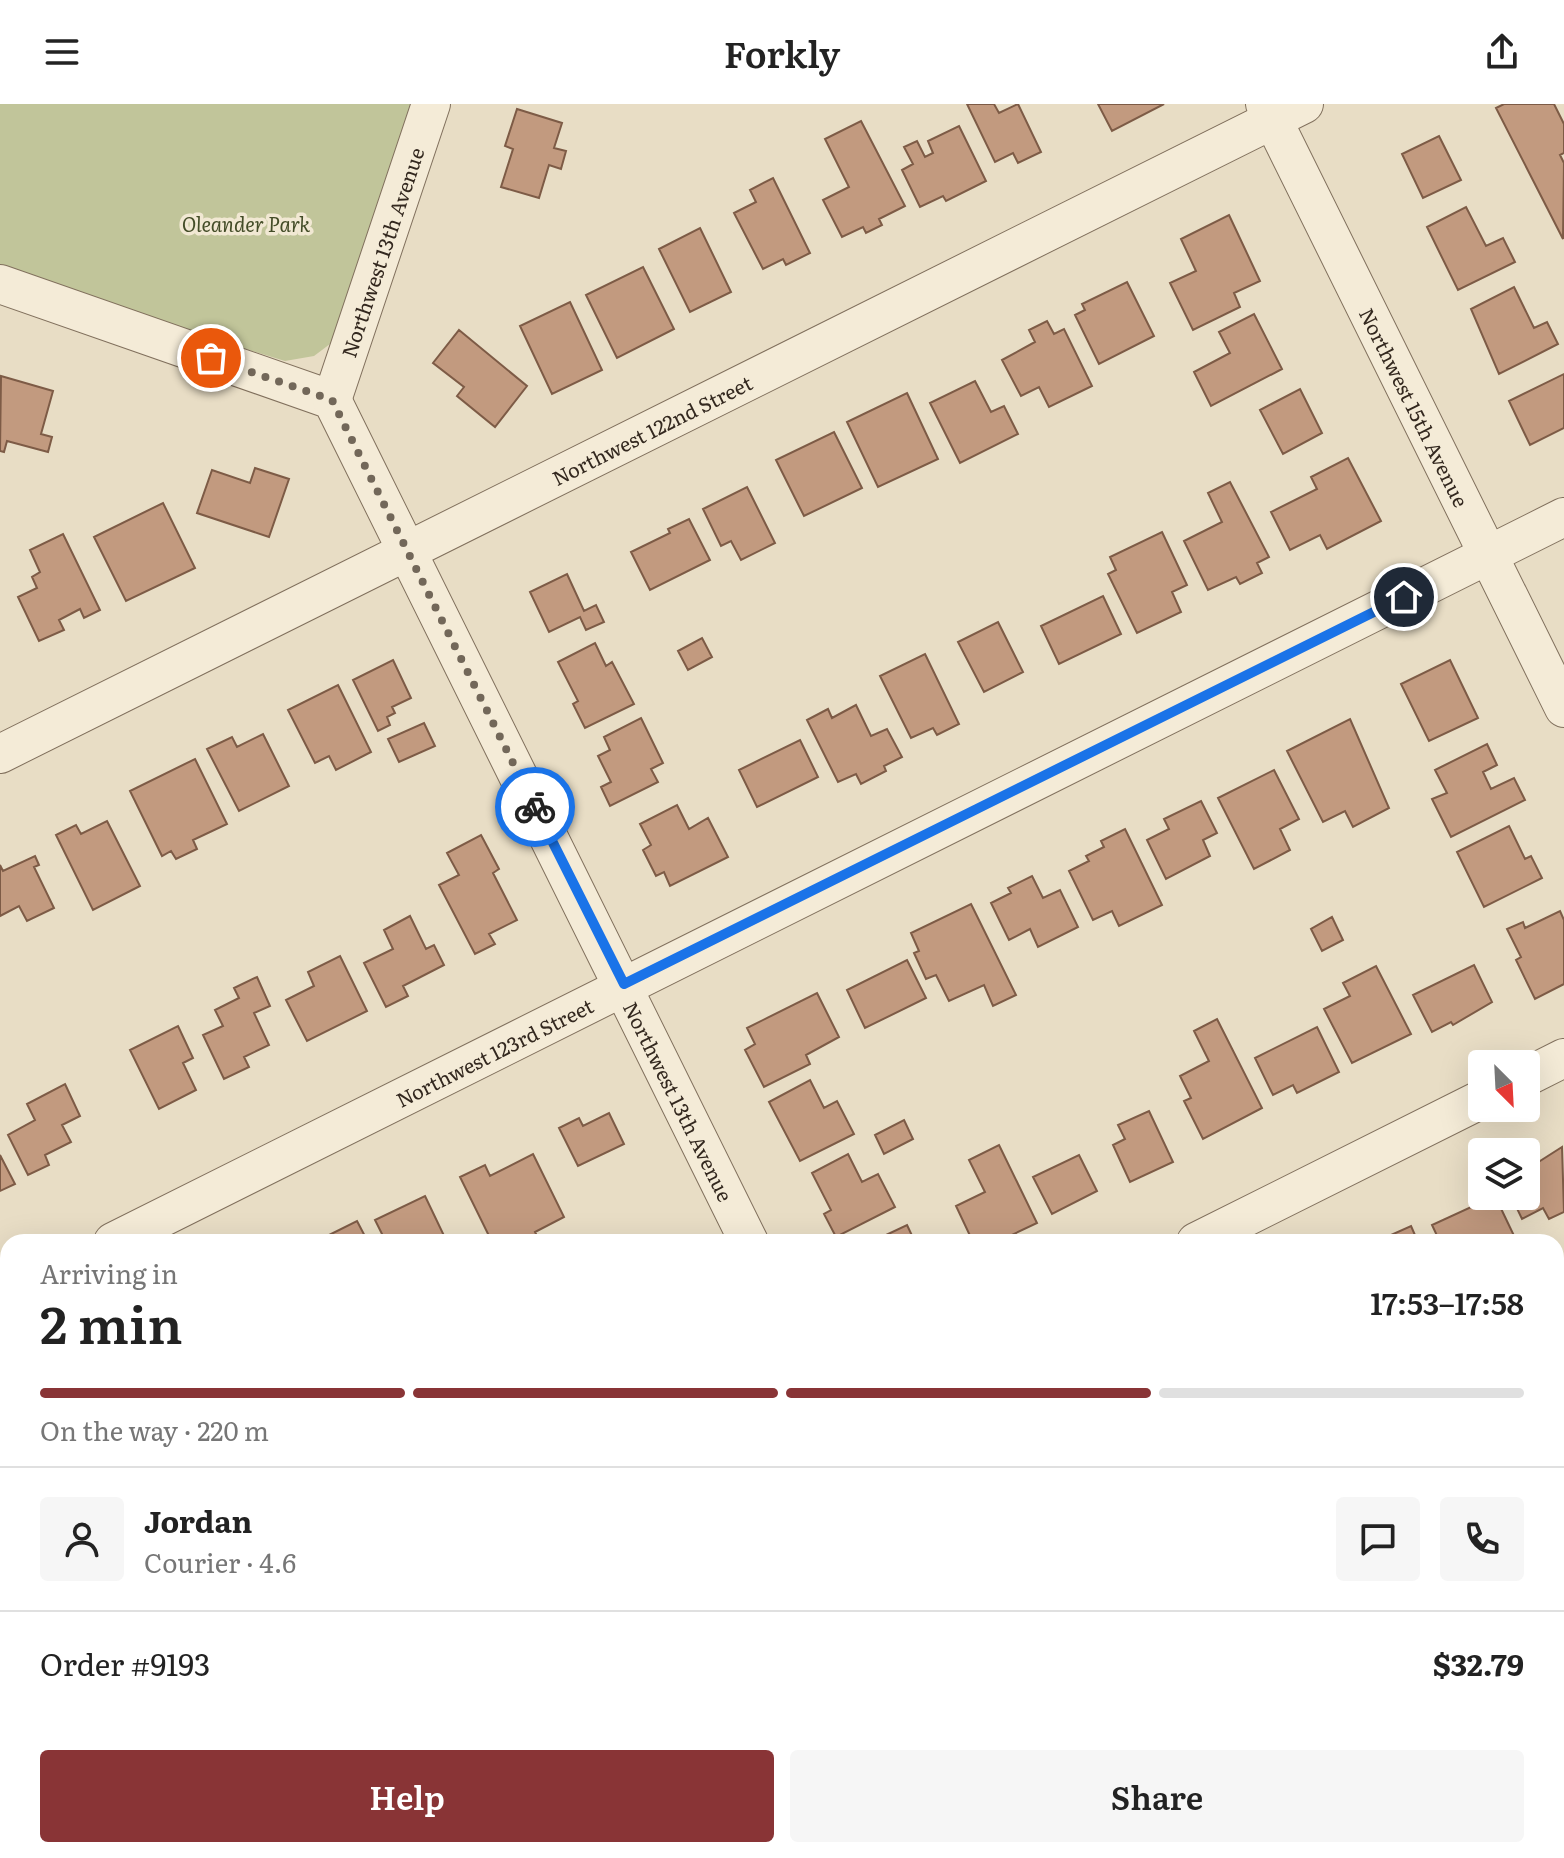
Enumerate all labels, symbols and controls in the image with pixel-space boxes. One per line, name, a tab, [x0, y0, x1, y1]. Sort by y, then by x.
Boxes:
text: Forkly	[724, 26, 840, 79]
icon: menu	[40, 30, 84, 74]
icon: share	[1480, 30, 1524, 74]
street label: Northwest 13th Avenue	[332, 143, 431, 361]
park label: Oleander Park	[182, 208, 310, 238]
street label: Northwest 15th Avenue	[1353, 302, 1477, 512]
pin	[177, 324, 245, 392]
icon: bag	[189, 336, 233, 380]
street label: Northwest 122nd Street	[546, 367, 757, 492]
pin	[1370, 563, 1438, 631]
icon: home	[1382, 575, 1426, 619]
courier	[495, 767, 575, 847]
icon: bike	[513, 785, 557, 829]
street label: Northwest 123rd Street	[390, 990, 598, 1114]
street label: Northwest 13th Avenue	[617, 996, 741, 1206]
north arrow	[1468, 1050, 1540, 1122]
map controls	[1468, 1050, 1540, 1210]
button: layers	[1468, 1138, 1540, 1210]
text: Arriving in	[40, 1253, 178, 1292]
text: 17:53–17:58	[1370, 1280, 1524, 1324]
text: 2 min	[40, 1283, 183, 1360]
text: On the way · 220 m	[40, 1410, 269, 1449]
button: person	[40, 1497, 124, 1581]
button: chat	[1336, 1497, 1420, 1581]
button: phone	[1440, 1497, 1524, 1581]
text: Jordan	[144, 1498, 252, 1542]
text: Courier · 4.6	[144, 1542, 296, 1581]
text: Order #9193	[40, 1641, 210, 1685]
text: $32.79	[1433, 1641, 1524, 1685]
button: Help	[40, 1750, 774, 1842]
button: Share	[790, 1750, 1524, 1842]

